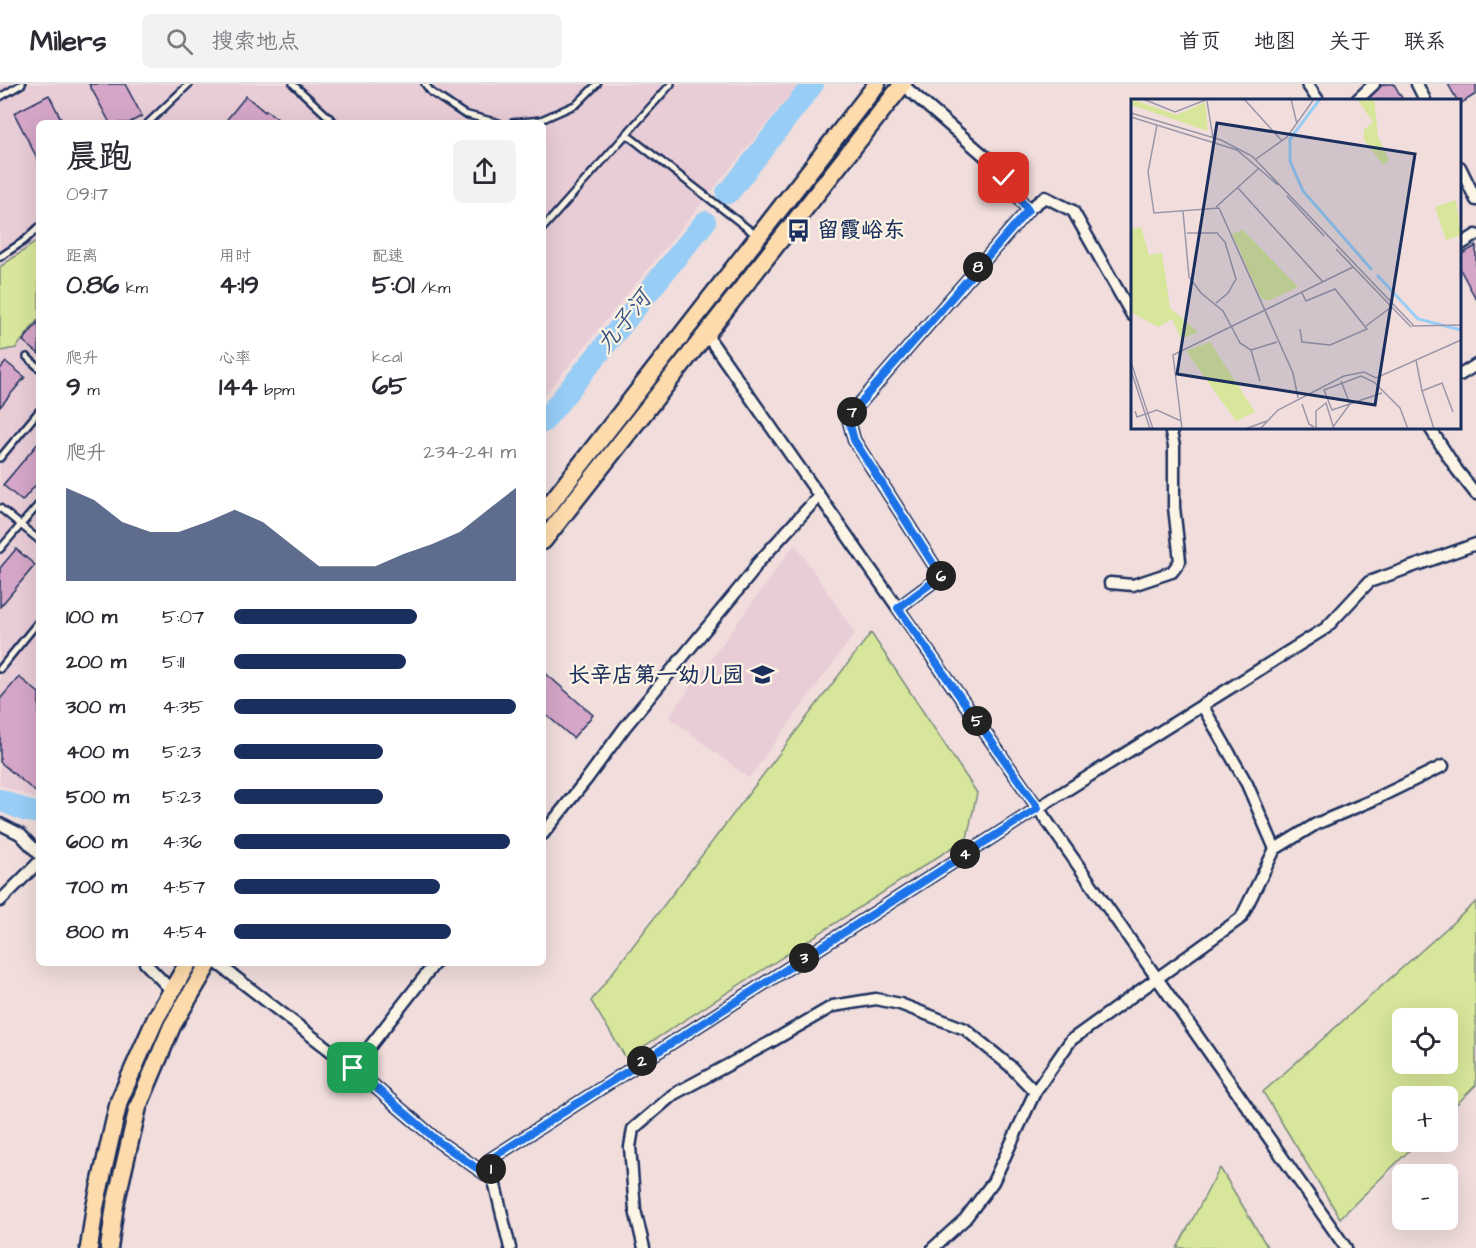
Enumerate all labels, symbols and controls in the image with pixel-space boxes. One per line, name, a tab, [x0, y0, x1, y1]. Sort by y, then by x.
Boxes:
search box	[142, 14, 562, 68]
text: Milers	[30, 22, 106, 61]
icon: search	[163, 25, 196, 58]
text: 搜索地点	[211, 26, 299, 57]
text: 首页	[1179, 27, 1221, 56]
text: 地图	[1254, 27, 1296, 56]
text: 关于	[1329, 27, 1371, 56]
text: 联系	[1404, 27, 1446, 56]
inset map	[1131, 99, 1461, 429]
text: 晨跑	[66, 134, 132, 180]
button: share	[453, 140, 516, 203]
pin	[978, 152, 1029, 203]
icon: check	[987, 161, 1020, 194]
text: 09:17	[66, 180, 108, 208]
place label: 留霞峪东	[817, 215, 905, 246]
bus stop icon: 留霞峪东	[786, 217, 812, 243]
text: 距离	[66, 245, 98, 267]
text: 用时	[219, 245, 251, 267]
text: 配速	[372, 245, 404, 267]
pin: 8	[963, 252, 993, 282]
text: 8	[973, 256, 983, 278]
text: 0.86	[66, 267, 119, 303]
text: 4:19	[219, 267, 259, 303]
text: 5:01	[372, 267, 414, 303]
text: km	[119, 277, 148, 299]
text: /km	[414, 277, 450, 299]
water label: 九子河	[588, 280, 662, 361]
text: kcal	[372, 346, 403, 368]
text: 爬升	[66, 347, 98, 369]
text: 心率	[219, 347, 251, 369]
text: 65	[372, 368, 407, 404]
text: 9	[66, 369, 81, 405]
text: 144	[219, 369, 258, 405]
text: m	[81, 379, 100, 401]
text: bpm	[258, 379, 294, 401]
pin: 7	[837, 397, 867, 427]
text: 7	[847, 401, 857, 423]
text: 234–241 m	[423, 438, 516, 466]
text: 爬升	[66, 439, 106, 467]
pin: 6	[926, 561, 956, 591]
text: 6	[936, 565, 946, 587]
text: 100 m	[66, 603, 117, 631]
text: 5:07	[162, 603, 204, 631]
text: 200 m	[66, 648, 126, 676]
text: 5:11	[162, 648, 185, 676]
place label: 长辛店第一幼儿园	[568, 660, 744, 691]
school or university icon: 长辛店第一幼儿园	[749, 662, 775, 688]
text: 300 m	[66, 693, 125, 721]
text: 4:35	[162, 693, 203, 721]
pin: 5	[962, 706, 992, 736]
text: 5	[971, 710, 983, 732]
text: 400 m	[66, 738, 128, 766]
text: 5:23	[162, 738, 201, 766]
text: 500 m	[66, 783, 129, 811]
text: 5:23	[162, 783, 201, 811]
text: 600 m	[66, 828, 127, 856]
text: 4:36	[162, 828, 202, 856]
pin: 4	[950, 839, 980, 869]
text: 4	[960, 843, 970, 865]
text: 700 m	[66, 873, 127, 901]
text: 4:57	[162, 873, 205, 901]
text: 800 m	[66, 918, 128, 946]
text: 4:54	[162, 918, 207, 946]
pin: 3	[789, 943, 819, 973]
text: 3	[800, 947, 808, 969]
map controls	[1392, 1008, 1458, 1230]
button: locate	[1392, 1008, 1458, 1074]
pin	[327, 1042, 378, 1093]
pin: 2	[627, 1046, 657, 1076]
text: 2	[637, 1050, 647, 1072]
icon: arrive	[336, 1051, 369, 1084]
button: +	[1392, 1086, 1458, 1152]
pin: 1	[476, 1154, 506, 1184]
text: 1	[490, 1158, 492, 1180]
button: −	[1392, 1164, 1458, 1230]

